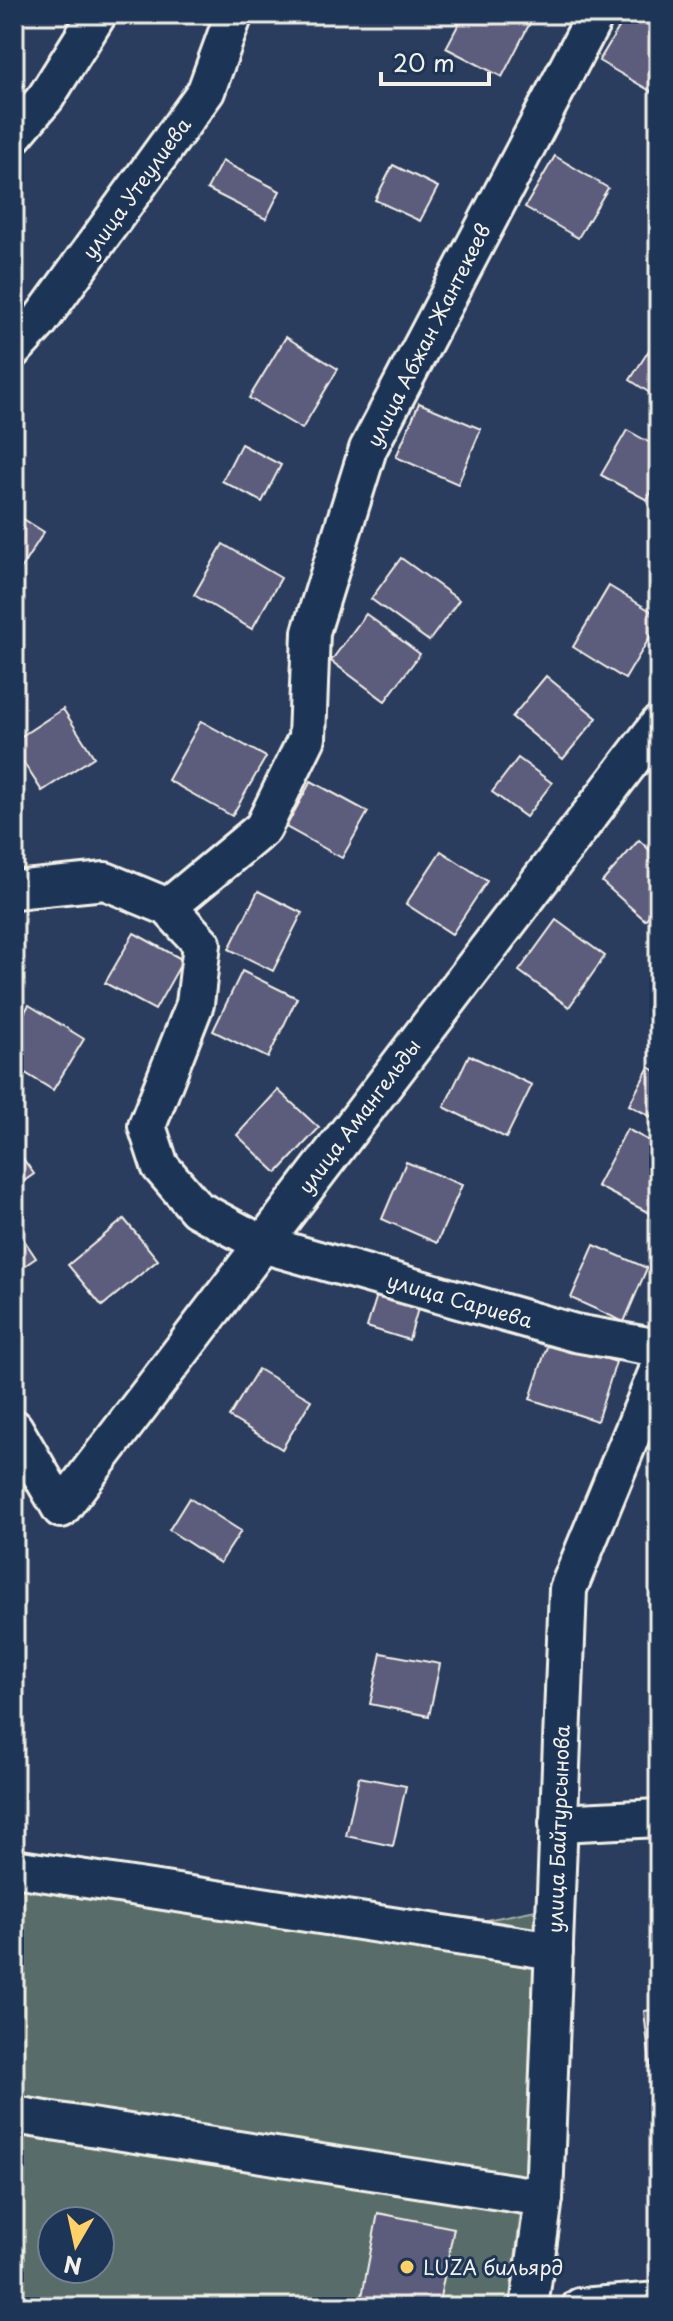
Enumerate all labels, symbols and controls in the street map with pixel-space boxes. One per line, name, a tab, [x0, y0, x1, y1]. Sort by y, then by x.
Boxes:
scale bar	[381, 36, 489, 86]
text: 20 m	[393, 44, 455, 80]
street label: улица Утеулиева	[74, 111, 198, 265]
street label: улица Абжан Жантекеев	[359, 218, 497, 452]
street label: улица Амангельды	[291, 1032, 427, 1200]
street label: улица Сариева	[384, 1265, 537, 1335]
street label: улица Байтурсынова	[539, 1724, 577, 1934]
north arrow	[36, 2205, 116, 2285]
text: N	[61, 2249, 84, 2284]
place label: LUZA бильярд	[423, 2252, 563, 2282]
marker: LUZA бильярд	[398, 2258, 416, 2276]

